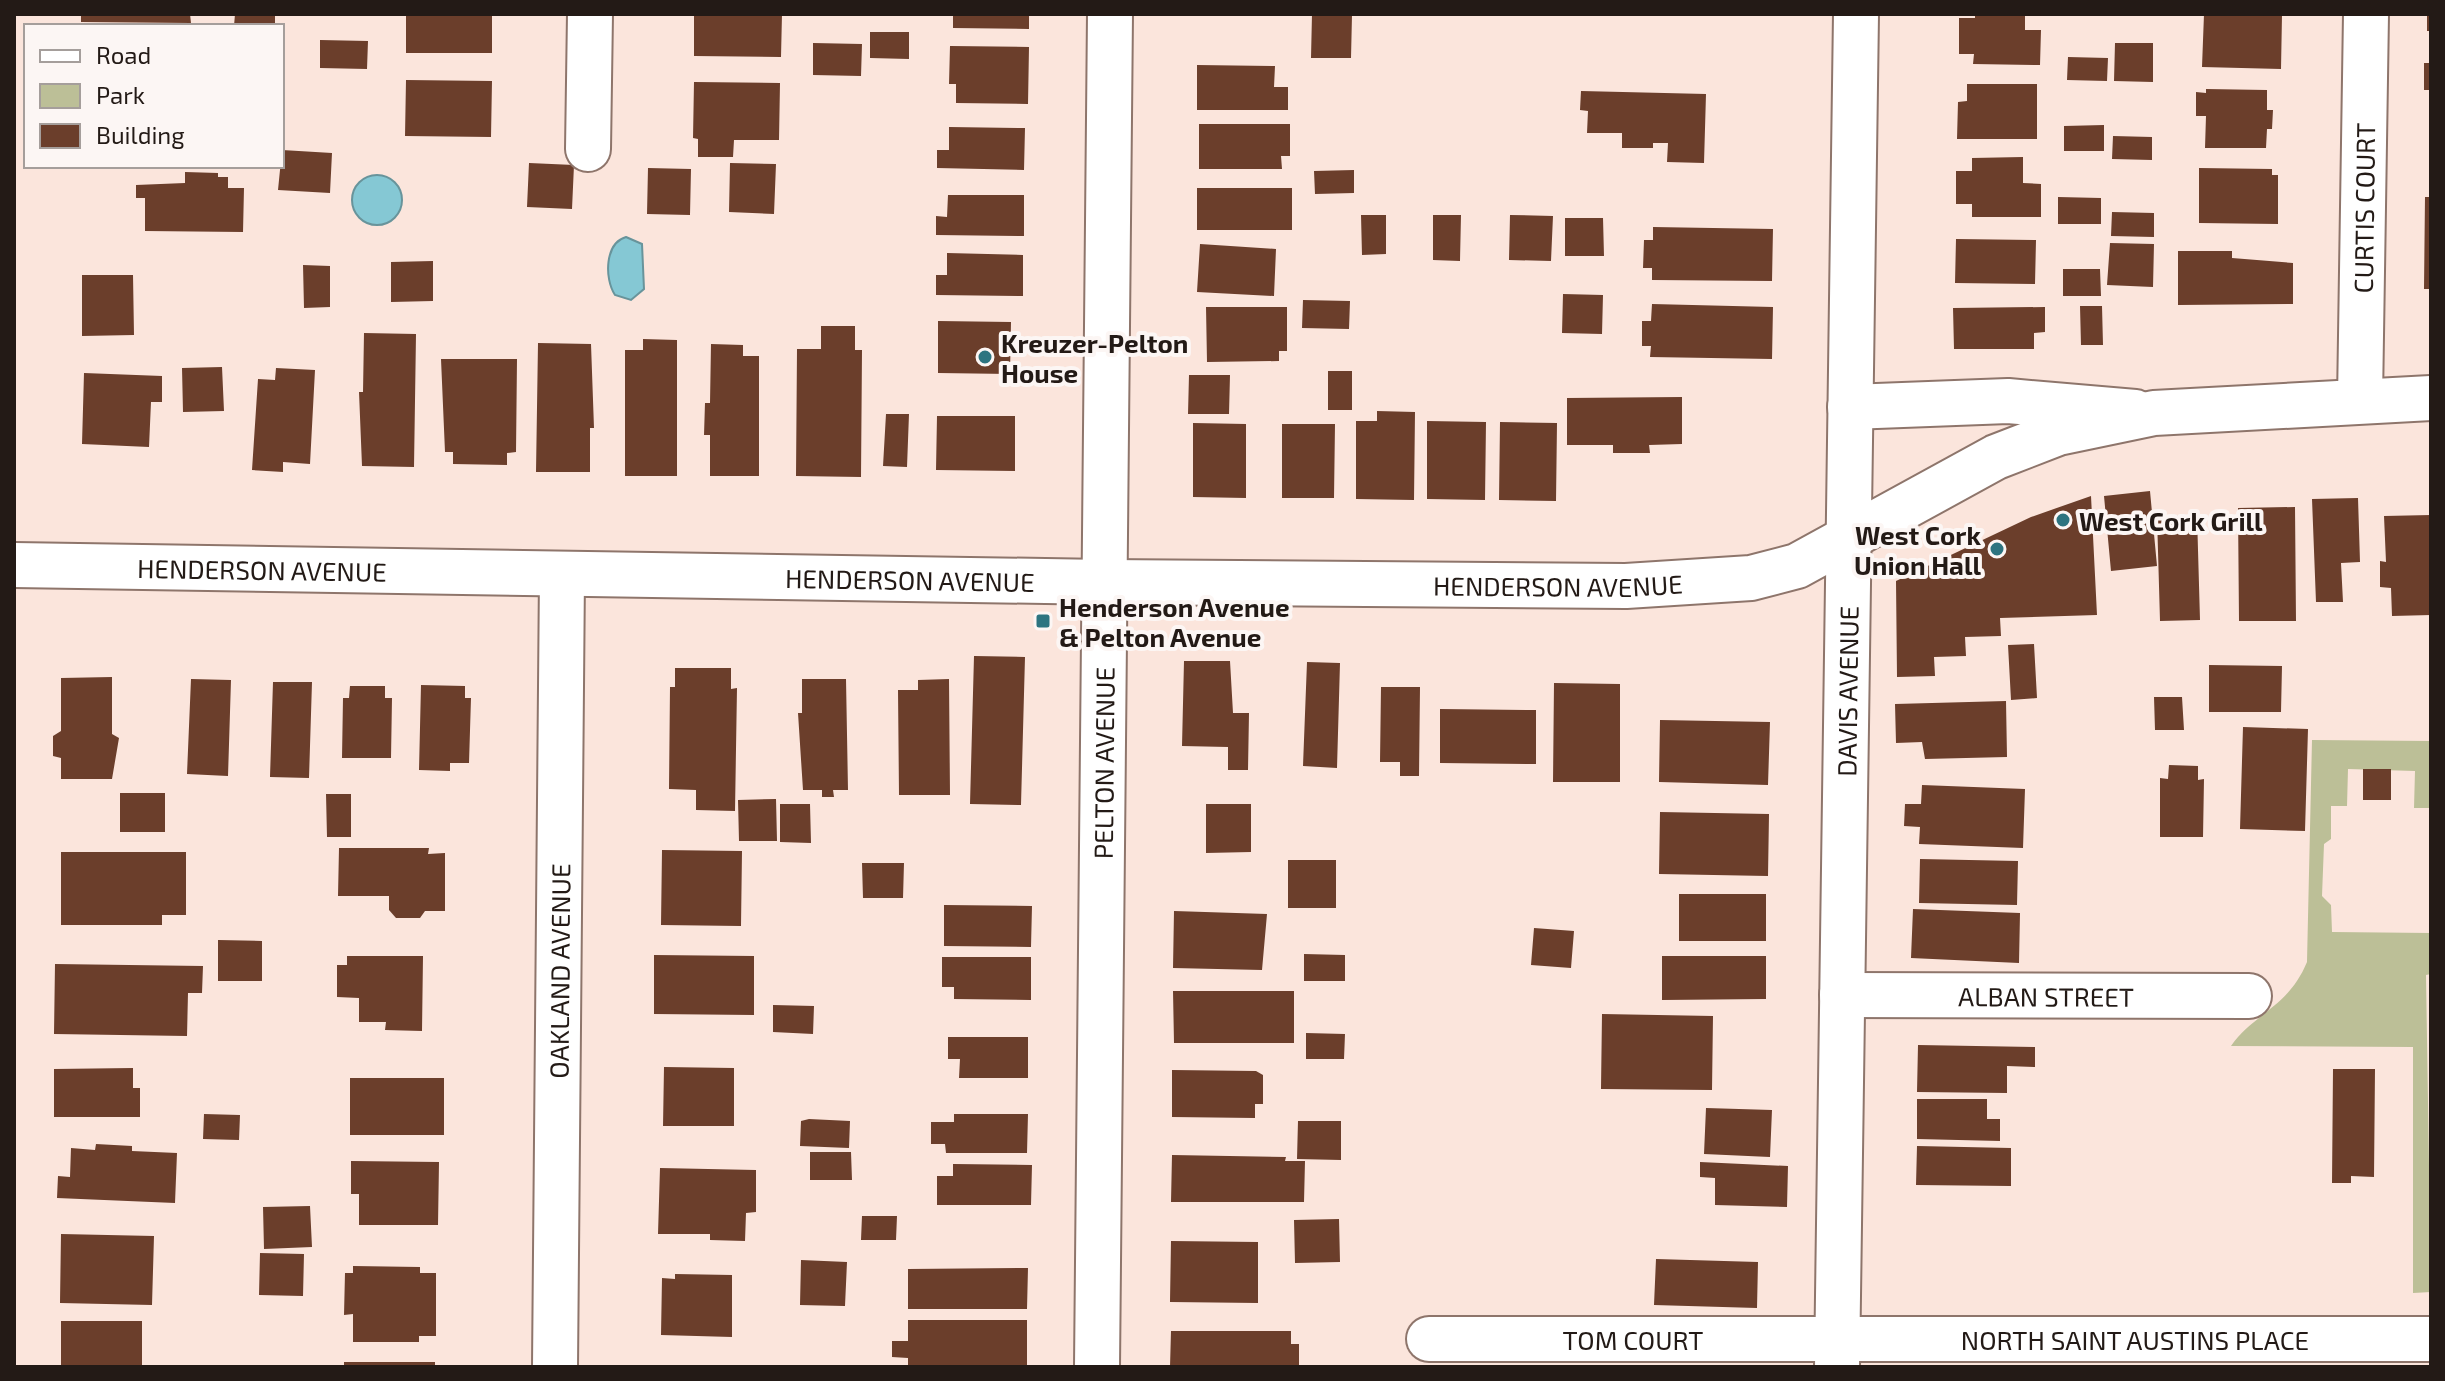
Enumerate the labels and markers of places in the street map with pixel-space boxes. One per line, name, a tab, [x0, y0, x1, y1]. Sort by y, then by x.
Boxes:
place label: Kreuzer-Pelton House	[1001, 327, 1188, 388]
marker: Kreuzer-Pelton House	[976, 348, 994, 366]
place label: West Cork Grill	[2079, 505, 2263, 536]
marker: West Cork Grill	[2054, 511, 2072, 529]
place label: West Cork Union Hall	[1854, 519, 1981, 580]
marker: West Cork Union Hall	[1988, 540, 2006, 558]
place label: Henderson Avenue & Pelton Avenue	[1059, 591, 1290, 652]
marker: Henderson Avenue & Pelton Avenue	[1034, 612, 1052, 630]

